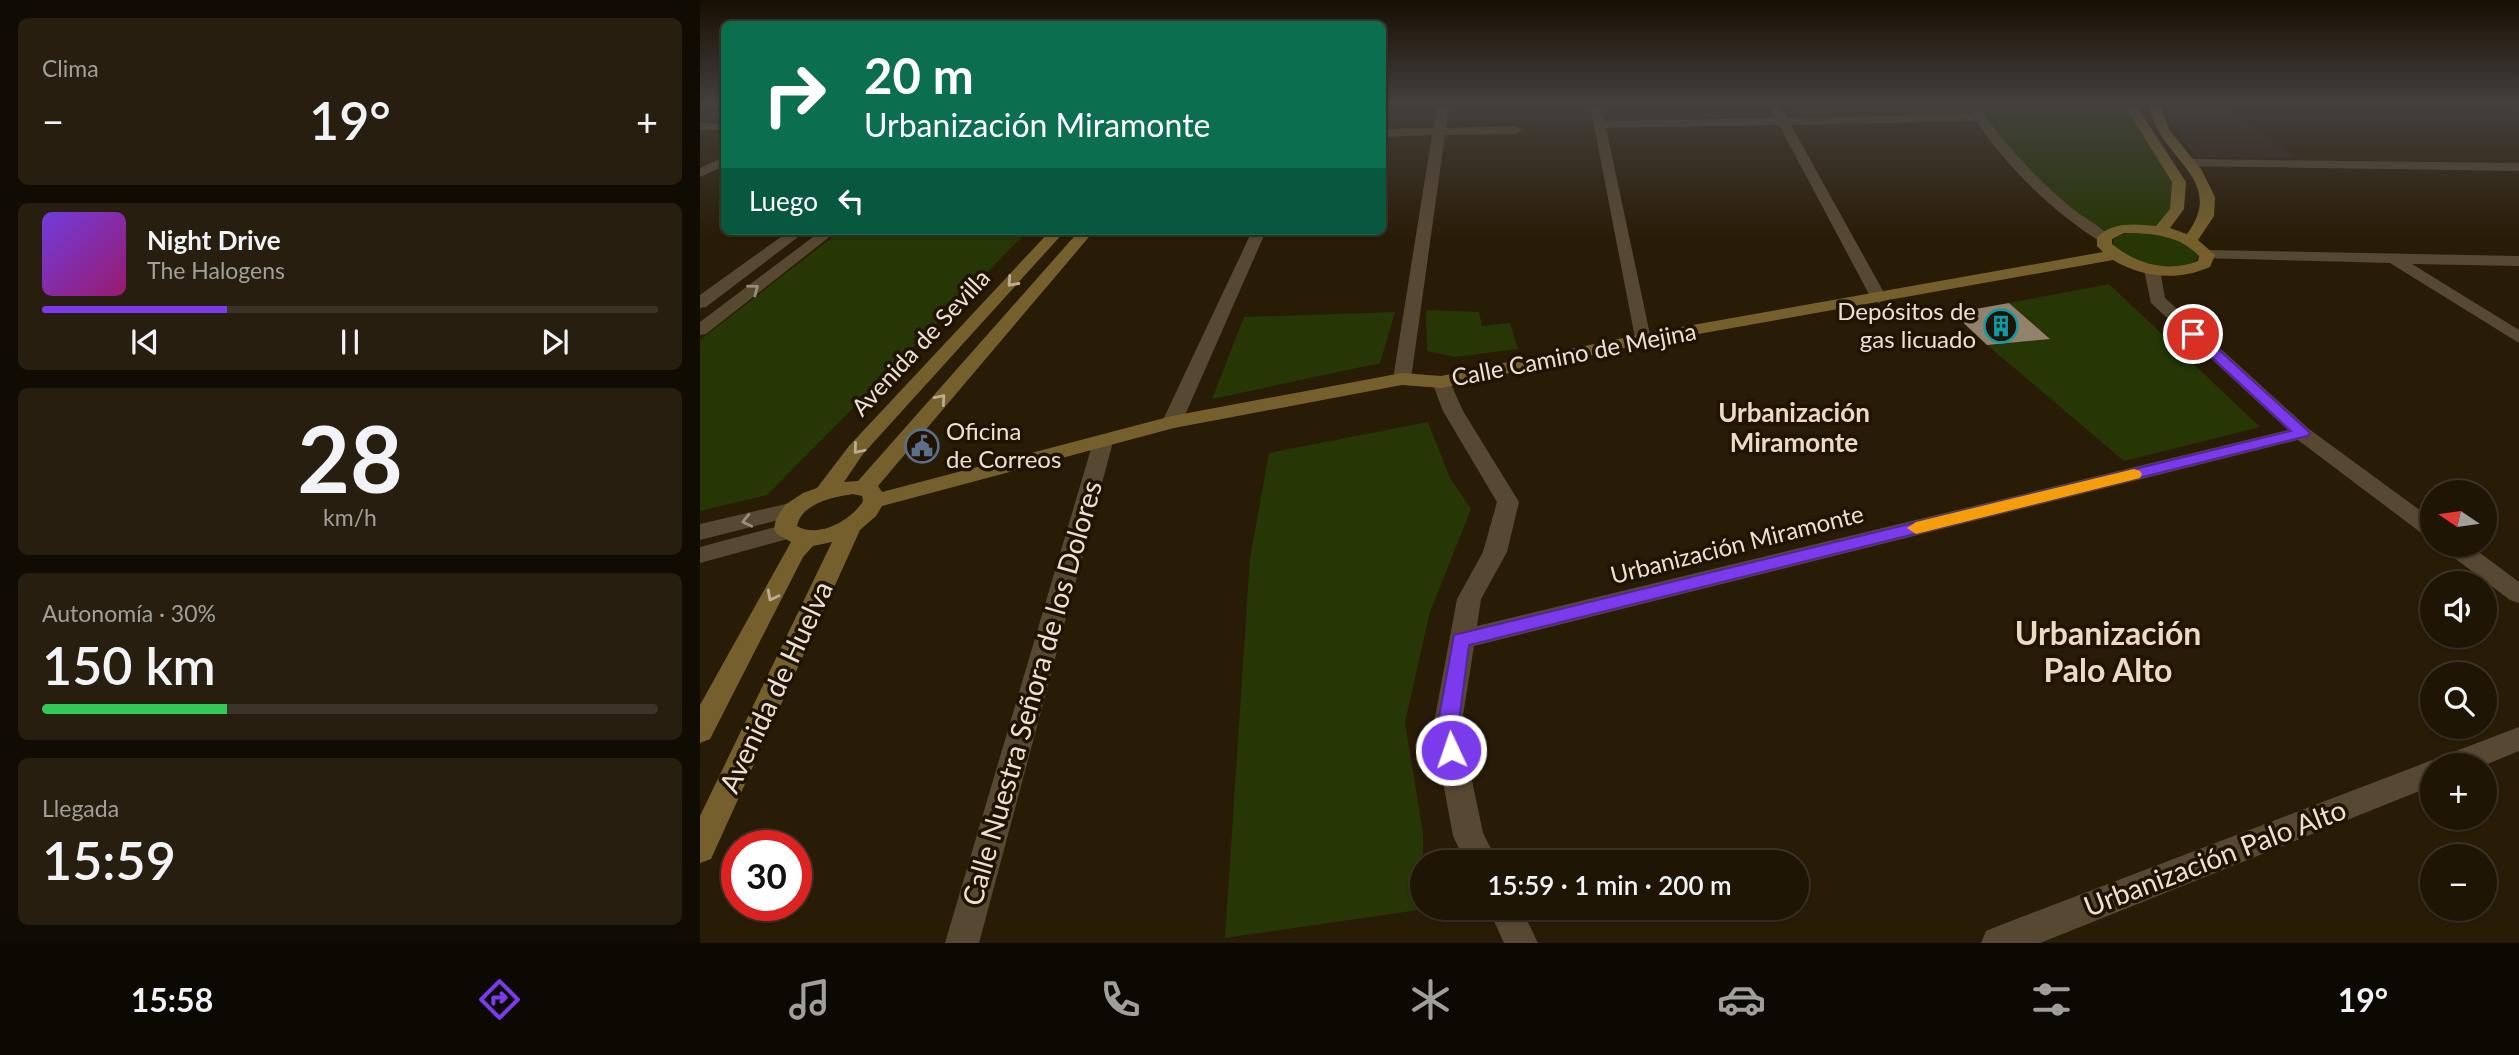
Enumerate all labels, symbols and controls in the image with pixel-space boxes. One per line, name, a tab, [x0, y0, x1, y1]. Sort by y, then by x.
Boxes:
text: 20 m	[864, 46, 974, 104]
icon: right	[749, 49, 840, 140]
text: Clima	[42, 54, 99, 82]
text: 19°	[309, 89, 391, 151]
text: −	[42, 98, 64, 144]
text: +	[636, 98, 658, 144]
text: Urbanización Miramonte	[864, 105, 1210, 144]
icon: left	[832, 182, 870, 220]
text: Luego	[749, 185, 818, 217]
text: Night Drive	[147, 224, 281, 256]
text: The Halogens	[147, 256, 285, 284]
street label: Avenida de Sevilla	[845, 263, 995, 421]
one-way arrow	[1008, 273, 1020, 286]
one-way arrow	[746, 284, 759, 297]
place label: Depósitos de gas licuado	[1837, 296, 1976, 353]
pin	[2163, 304, 2223, 364]
building icon: Depósitos de gas licuado	[1982, 307, 2020, 345]
icon: arrive	[2174, 315, 2212, 353]
street label: Calle Camino de Mejina	[1449, 316, 1698, 391]
icon: previous	[126, 323, 164, 361]
icon: pause	[331, 323, 369, 361]
icon: next	[536, 323, 574, 361]
one-way arrow	[933, 395, 945, 408]
district label: Urbanización Miramonte	[1718, 396, 1870, 458]
text: 28	[297, 403, 403, 512]
place label: Oficina de Correos	[946, 416, 1061, 473]
public building icon: Oficina de Correos	[903, 427, 941, 465]
one-way arrow	[853, 441, 866, 453]
street label: Calle Nuestra Señora de los Dolores	[954, 476, 1108, 909]
north arrow	[2420, 480, 2497, 556]
map controls	[2420, 480, 2497, 921]
street label: Urbanización Miramonte	[1607, 498, 1866, 589]
text: km/h	[323, 503, 377, 531]
one-way arrow	[741, 513, 753, 527]
button: sound	[2420, 571, 2497, 648]
street label: Avenida de Huelva	[711, 575, 839, 798]
one-way arrow	[766, 589, 780, 601]
text: Autonomía · 30%	[42, 599, 216, 627]
district label: Urbanización Palo Alto	[2015, 613, 2201, 689]
text: 150 km	[42, 634, 216, 696]
button: search	[2420, 662, 2497, 739]
position arrow	[1414, 713, 1488, 787]
button: +	[2420, 753, 2497, 830]
street label: Urbanización Palo Alto	[2079, 791, 2350, 923]
text: Llegada	[42, 794, 119, 822]
text: 15:59	[42, 829, 176, 891]
speed limit sign: 30	[721, 830, 812, 921]
button: −	[2420, 844, 2497, 921]
text: 15:59 · 1 min · 200 m	[1487, 869, 1732, 901]
icon: directions	[475, 975, 524, 1024]
icon: music	[785, 975, 834, 1024]
icon: phone	[1096, 975, 1145, 1024]
icon: climate	[1406, 975, 1455, 1024]
icon: car	[1717, 975, 1766, 1024]
icon: filters	[2027, 975, 2076, 1024]
text: 15:58	[131, 980, 213, 1019]
text: 19°	[2338, 980, 2388, 1019]

